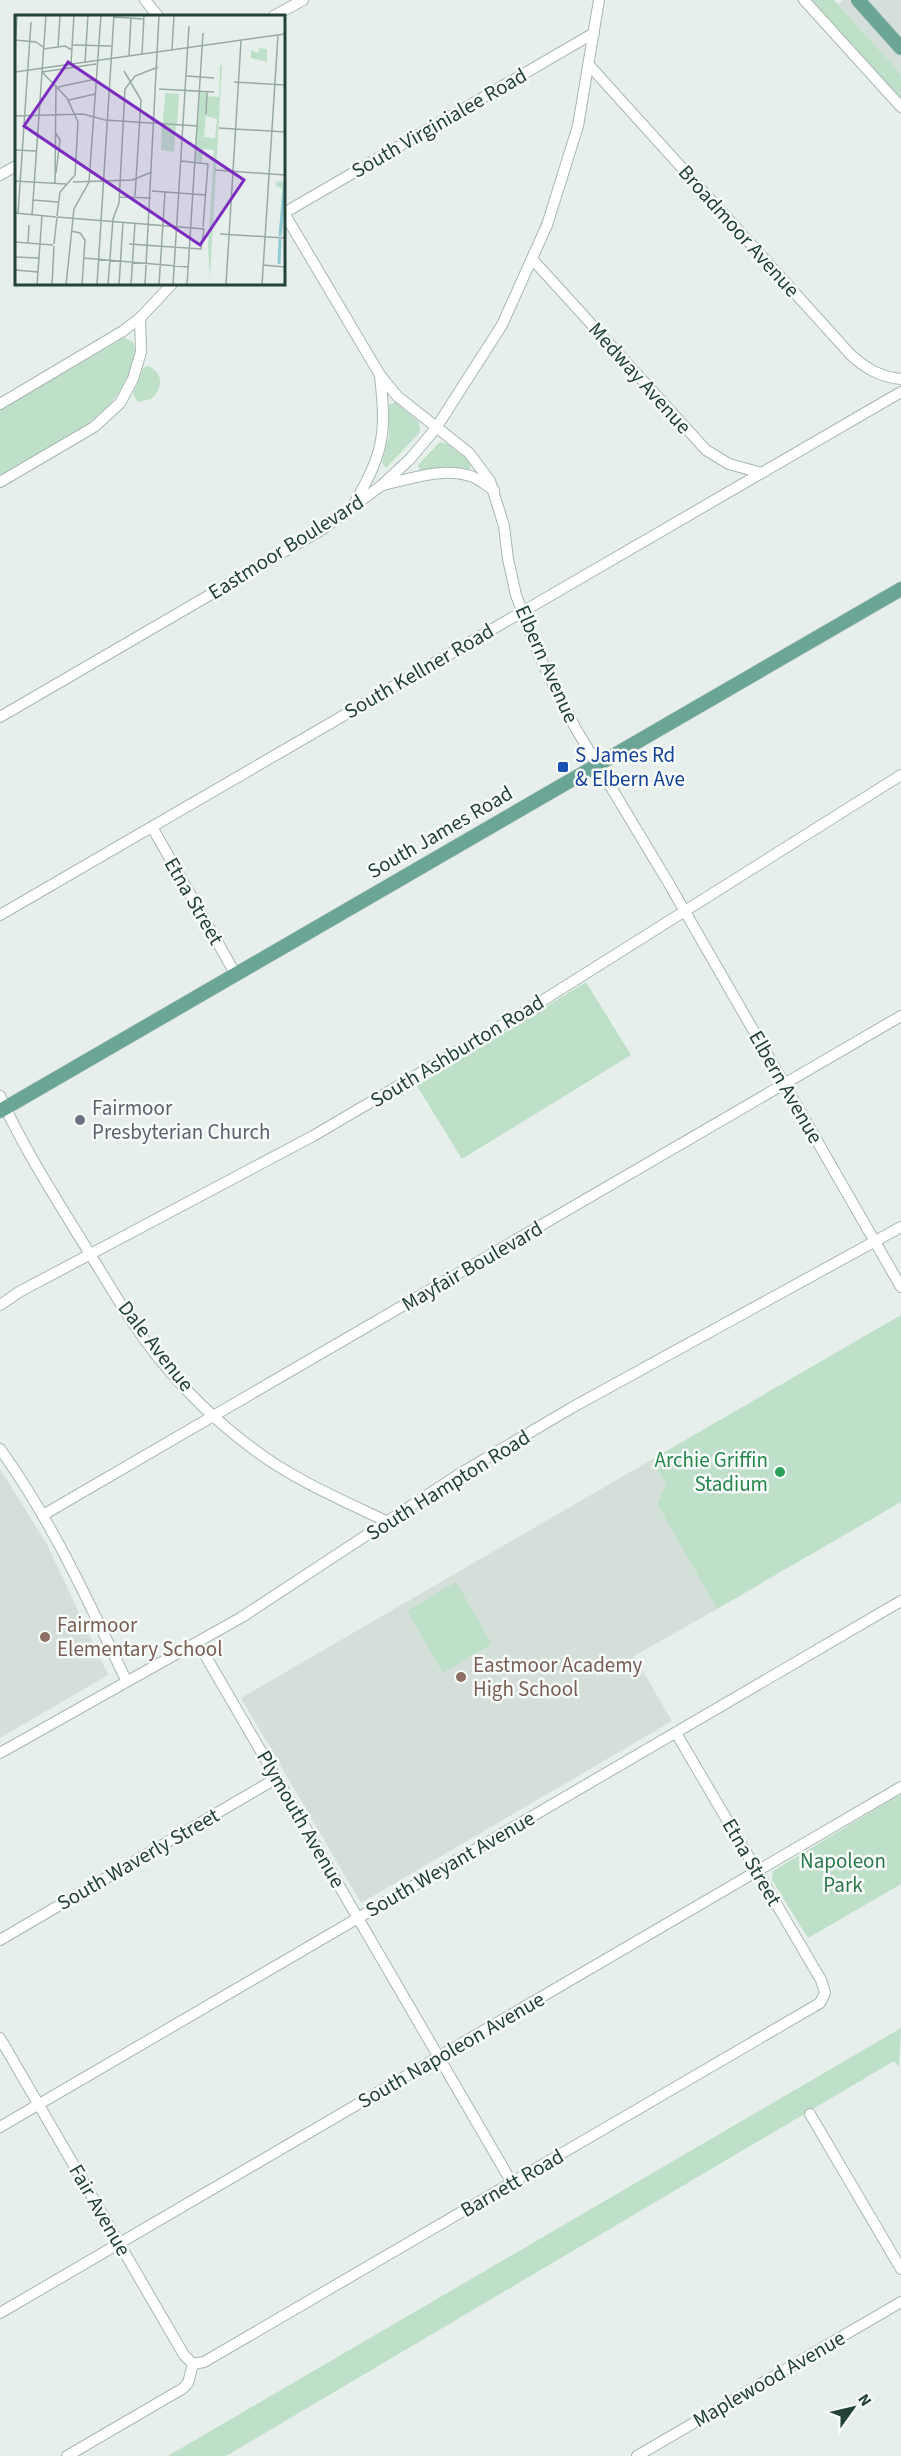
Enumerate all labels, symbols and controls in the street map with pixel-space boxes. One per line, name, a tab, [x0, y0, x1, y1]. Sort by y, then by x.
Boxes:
inset map	[15, 15, 285, 285]
street label: South Virginialee Road	[346, 60, 532, 186]
street label: Broadmoor Avenue	[671, 158, 807, 304]
street label: Medway Avenue	[581, 315, 699, 441]
street label: Eastmoor Boulevard	[202, 487, 370, 607]
street label: Elbern Avenue	[508, 600, 586, 728]
street label: South Kellner Road	[339, 616, 499, 726]
place label: S James Rd & Elbern Ave	[575, 740, 685, 794]
marker: S James Rd & Elbern Ave	[556, 760, 570, 774]
street label: South James Road	[362, 778, 518, 886]
street label: Etna Street	[157, 852, 231, 950]
street label: South Ashburton Road	[364, 987, 550, 1115]
street label: Elbern Avenue	[741, 1025, 831, 1149]
place label: Fairmoor Presbyterian Church	[92, 1093, 270, 1147]
marker: Fairmoor Presbyterian Church	[73, 1113, 87, 1127]
street label: Mayfair Boulevard	[396, 1213, 548, 1319]
street label: Dale Avenue	[111, 1294, 201, 1398]
street label: South Hampton Road	[360, 1422, 536, 1548]
place label: Archie Griffin Stadium	[655, 1445, 768, 1499]
marker: Archie Griffin Stadium	[773, 1465, 787, 1479]
place label: Fairmoor Elementary School	[57, 1610, 223, 1664]
marker: Fairmoor Elementary School	[38, 1630, 52, 1644]
place label: Eastmoor Academy High School	[473, 1650, 643, 1704]
marker: Eastmoor Academy High School	[454, 1670, 468, 1684]
street label: Plymouth Avenue	[249, 1745, 353, 1893]
street label: South Waverly Street	[51, 1800, 225, 1918]
street label: South Weyant Avenue	[360, 1803, 540, 1925]
street label: Etna Street	[715, 1813, 789, 1911]
park label: Napoleon Park	[800, 1846, 886, 1900]
street label: South Napoleon Avenue	[352, 1984, 550, 2116]
street label: Barnett Road	[455, 2141, 569, 2225]
street label: Fair Avenue	[62, 2158, 138, 2262]
street label: Maplewood Avenue	[687, 2323, 851, 2435]
north arrow	[823, 2378, 883, 2438]
text: N	[853, 2390, 877, 2411]

